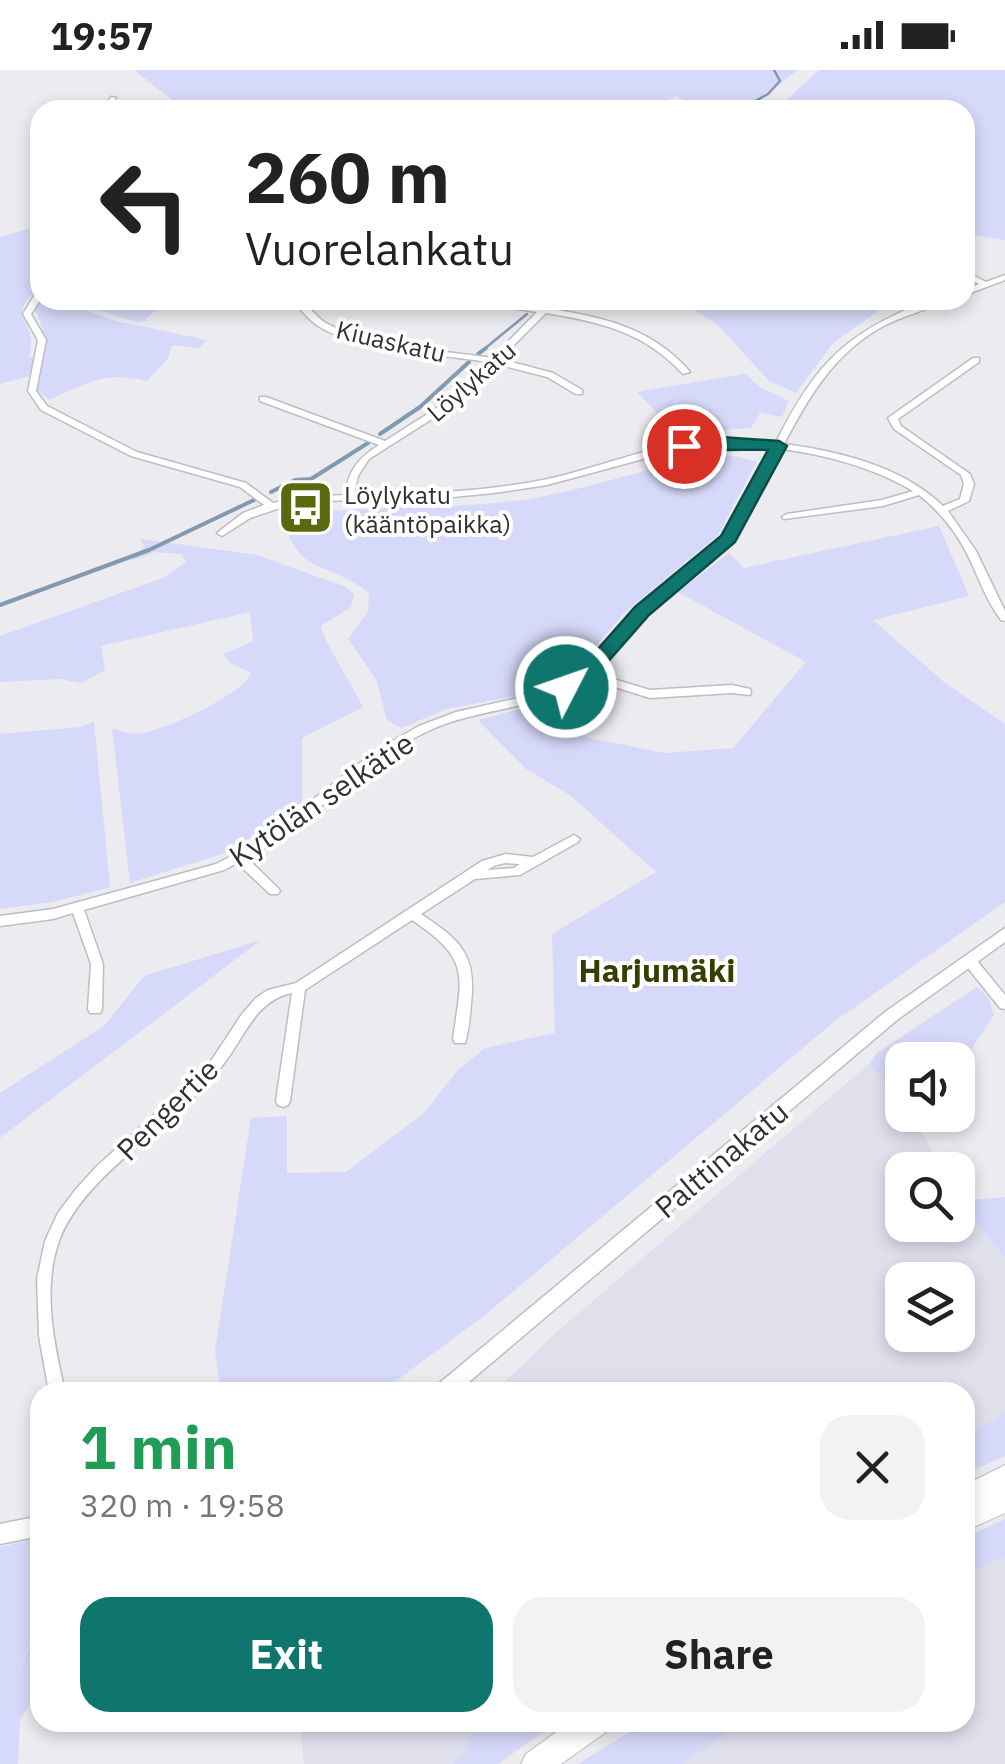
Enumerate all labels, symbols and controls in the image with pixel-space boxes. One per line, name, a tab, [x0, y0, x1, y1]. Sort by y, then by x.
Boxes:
text: 19:57	[50, 11, 154, 60]
text: 260 m	[245, 131, 450, 222]
icon: left	[80, 140, 210, 270]
text: Vuorelankatu	[245, 219, 514, 277]
street label: Kiuaskatu	[333, 312, 449, 370]
street label: Löylykatu	[420, 333, 522, 429]
pin	[642, 404, 727, 489]
icon: arrive	[657, 419, 712, 474]
bus stop icon: Löylykatu (kääntöpaikka)	[275, 478, 335, 538]
place label: Löylykatu (kääntöpaikka)	[344, 478, 511, 540]
position arrow	[514, 635, 618, 739]
street label: Kytölän selkätie	[221, 723, 421, 875]
district label: Harjumäki	[579, 949, 735, 991]
map controls	[885, 1042, 975, 1352]
button: sound	[885, 1042, 975, 1132]
street label: Pengertie	[108, 1050, 226, 1168]
street label: Palttinakatu	[646, 1092, 796, 1226]
button: search	[885, 1152, 975, 1242]
button: layers	[885, 1262, 975, 1352]
text: 1 min	[80, 1407, 237, 1486]
button: close	[820, 1415, 925, 1520]
text: 320 m · 19:58	[80, 1484, 285, 1526]
button: Exit	[80, 1597, 493, 1712]
button: Share	[513, 1597, 925, 1712]

